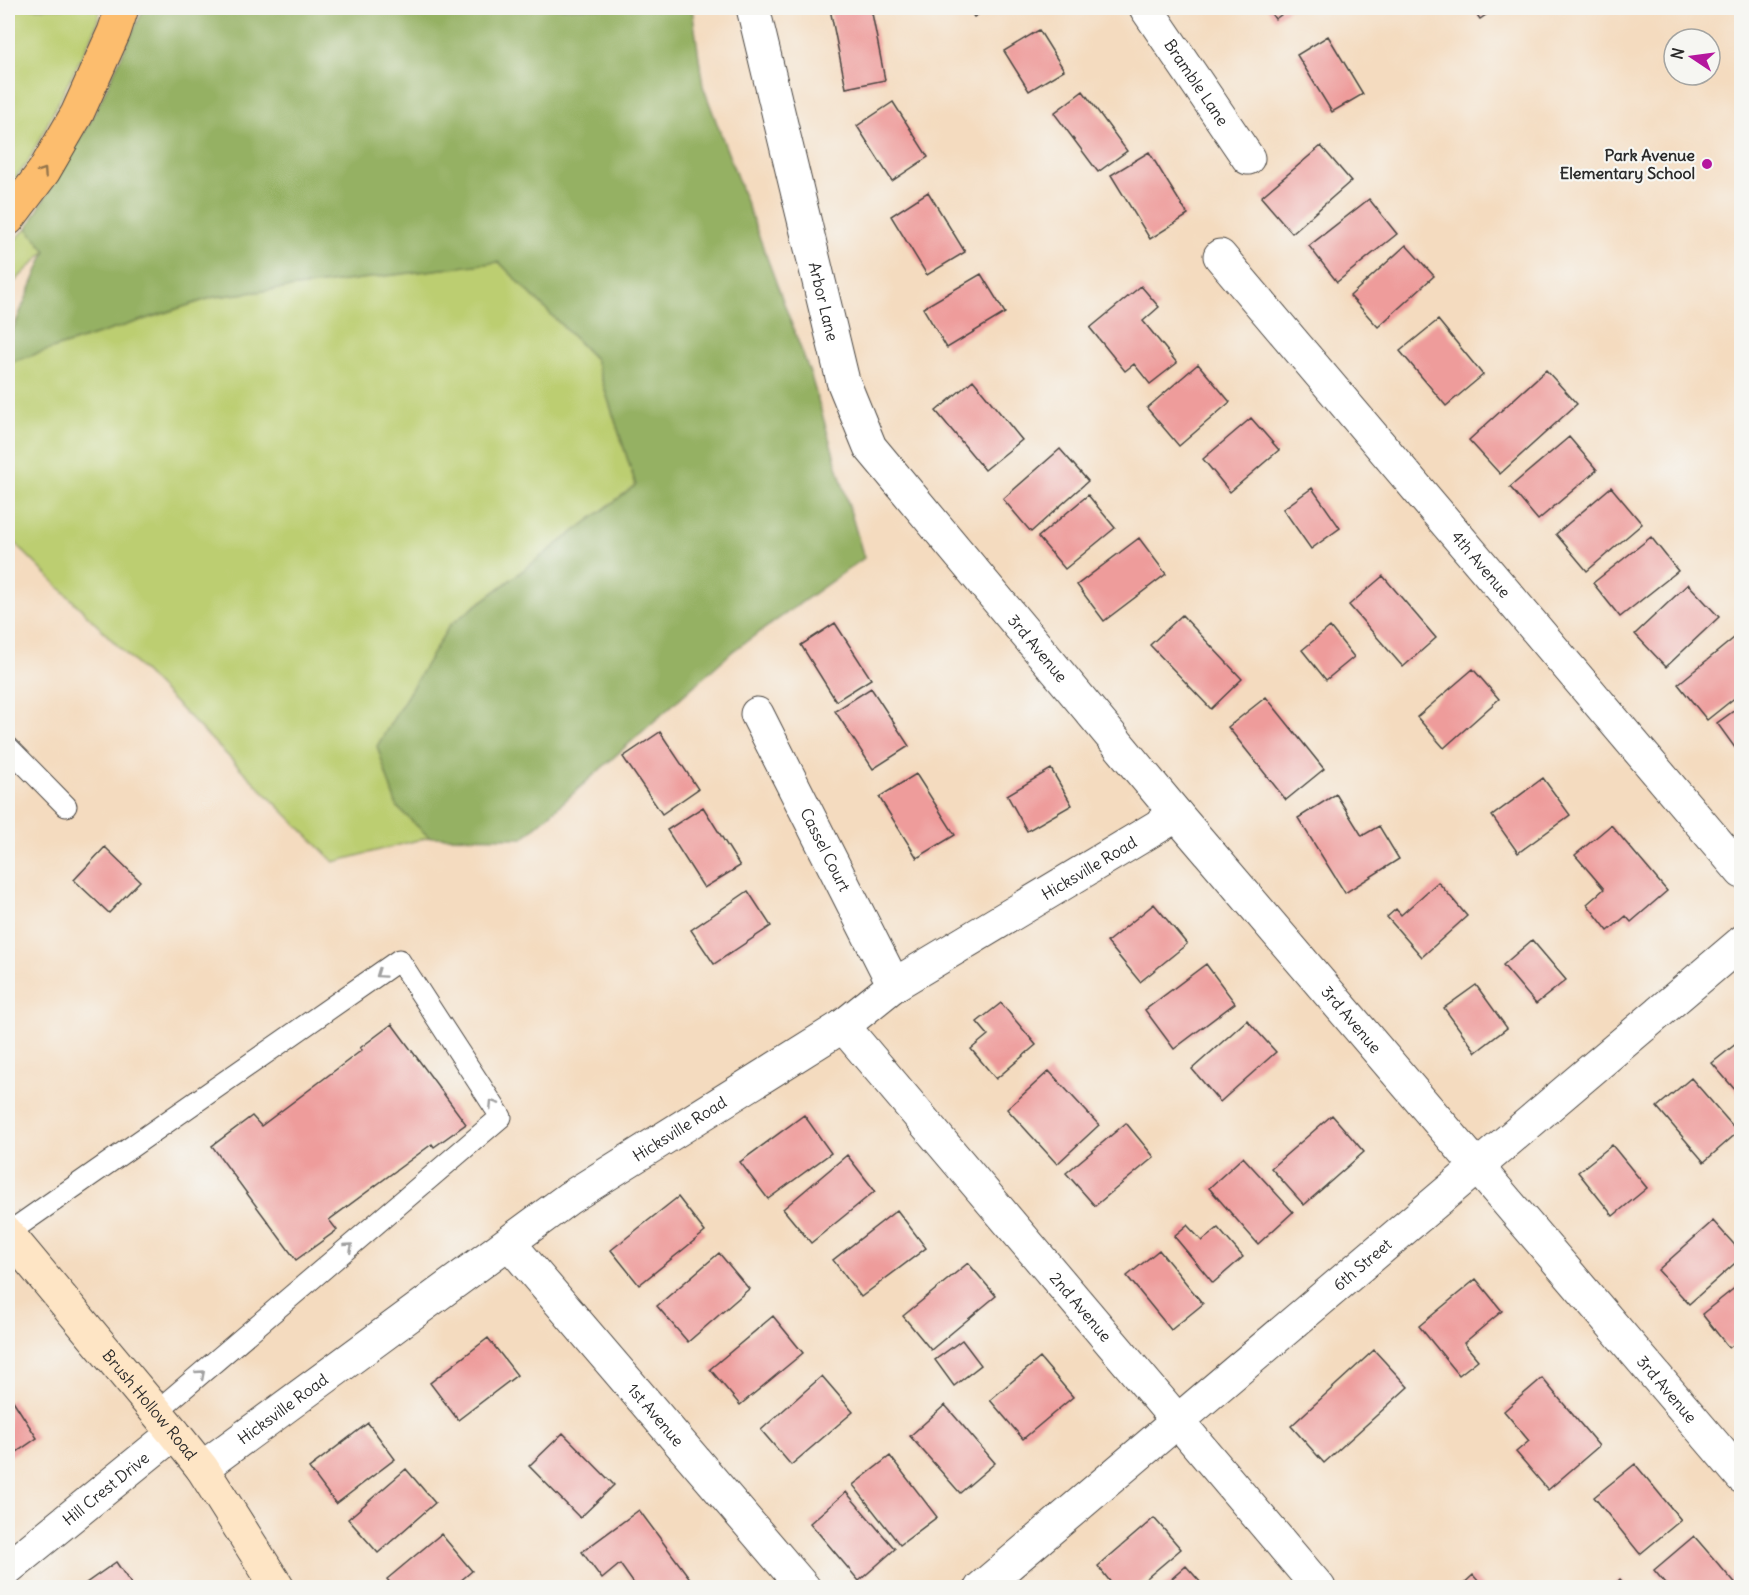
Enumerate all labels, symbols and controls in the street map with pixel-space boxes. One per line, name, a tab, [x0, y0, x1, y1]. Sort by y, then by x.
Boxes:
north arrow	[1662, 27, 1722, 87]
street label: Bramble Lane	[1160, 35, 1233, 130]
text: N	[1666, 46, 1688, 61]
place label: Park Avenue Elementary School	[1560, 145, 1695, 184]
marker: Park Avenue Elementary School	[1700, 157, 1714, 171]
one-way arrow	[36, 168, 47, 179]
street label: Arbor Lane	[805, 260, 843, 343]
street label: 4th Avenue	[1447, 527, 1515, 602]
street label: 3rd Avenue	[1004, 610, 1072, 686]
street label: Cassel Court	[796, 805, 855, 895]
street label: Hicksville Road	[1038, 832, 1140, 904]
one-way arrow	[375, 967, 386, 978]
street label: 3rd Avenue	[1317, 982, 1386, 1057]
street label: Hicksville Road	[629, 1092, 730, 1166]
one-way arrow	[489, 1100, 500, 1111]
street label: 6th Street	[1329, 1234, 1396, 1295]
one-way arrow	[342, 1243, 353, 1254]
street label: 2nd Avenue	[1046, 1268, 1116, 1346]
street label: Brush Hollow Road	[99, 1345, 202, 1464]
street label: 3rd Avenue	[1633, 1351, 1701, 1427]
street label: Hicksville Road	[233, 1369, 332, 1449]
one-way arrow	[194, 1370, 205, 1381]
street label: 1st Avenue	[623, 1379, 688, 1450]
street label: Hill Crest Drive	[58, 1447, 153, 1530]

